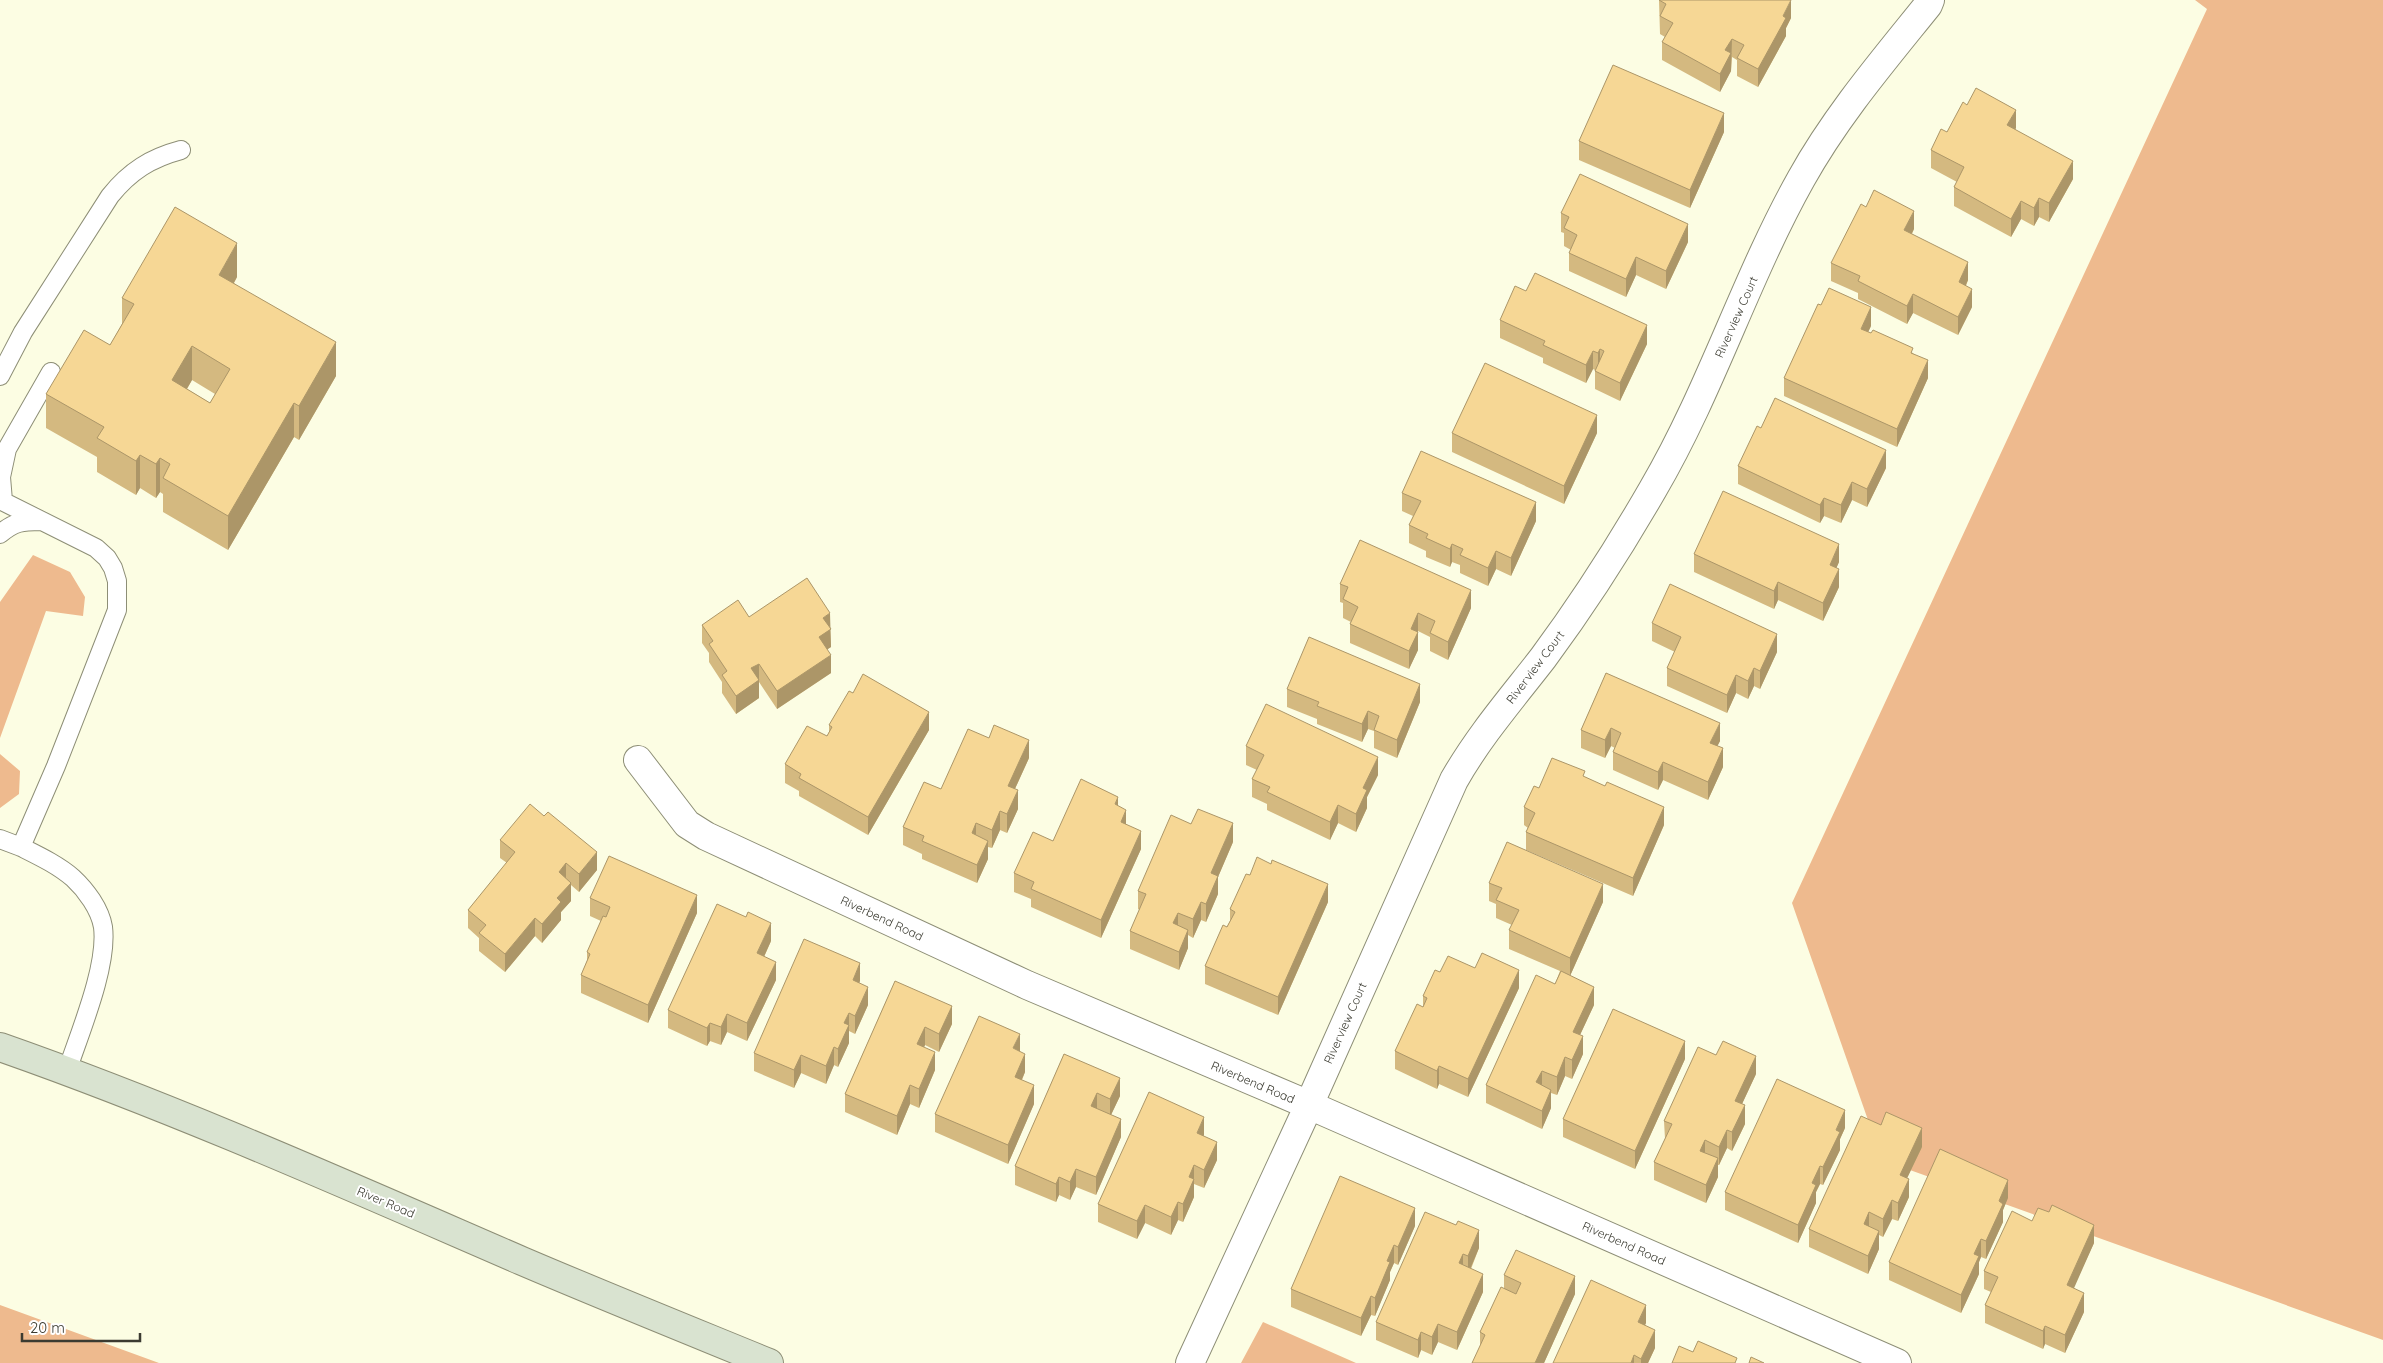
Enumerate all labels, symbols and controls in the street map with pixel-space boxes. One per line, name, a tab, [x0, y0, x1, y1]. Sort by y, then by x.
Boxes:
street label: Riverview Court	[1711, 274, 1761, 360]
street label: Riverview Court	[1503, 628, 1567, 706]
street label: Riverbend Road	[838, 892, 926, 944]
street label: Riverview Court	[1320, 980, 1370, 1066]
street label: Riverbend Road	[1209, 1058, 1297, 1106]
street label: River Road	[355, 1183, 417, 1221]
street label: Riverbend Road	[1580, 1218, 1668, 1268]
scale bar	[22, 1310, 140, 1342]
text: 20 m	[30, 1318, 65, 1337]

